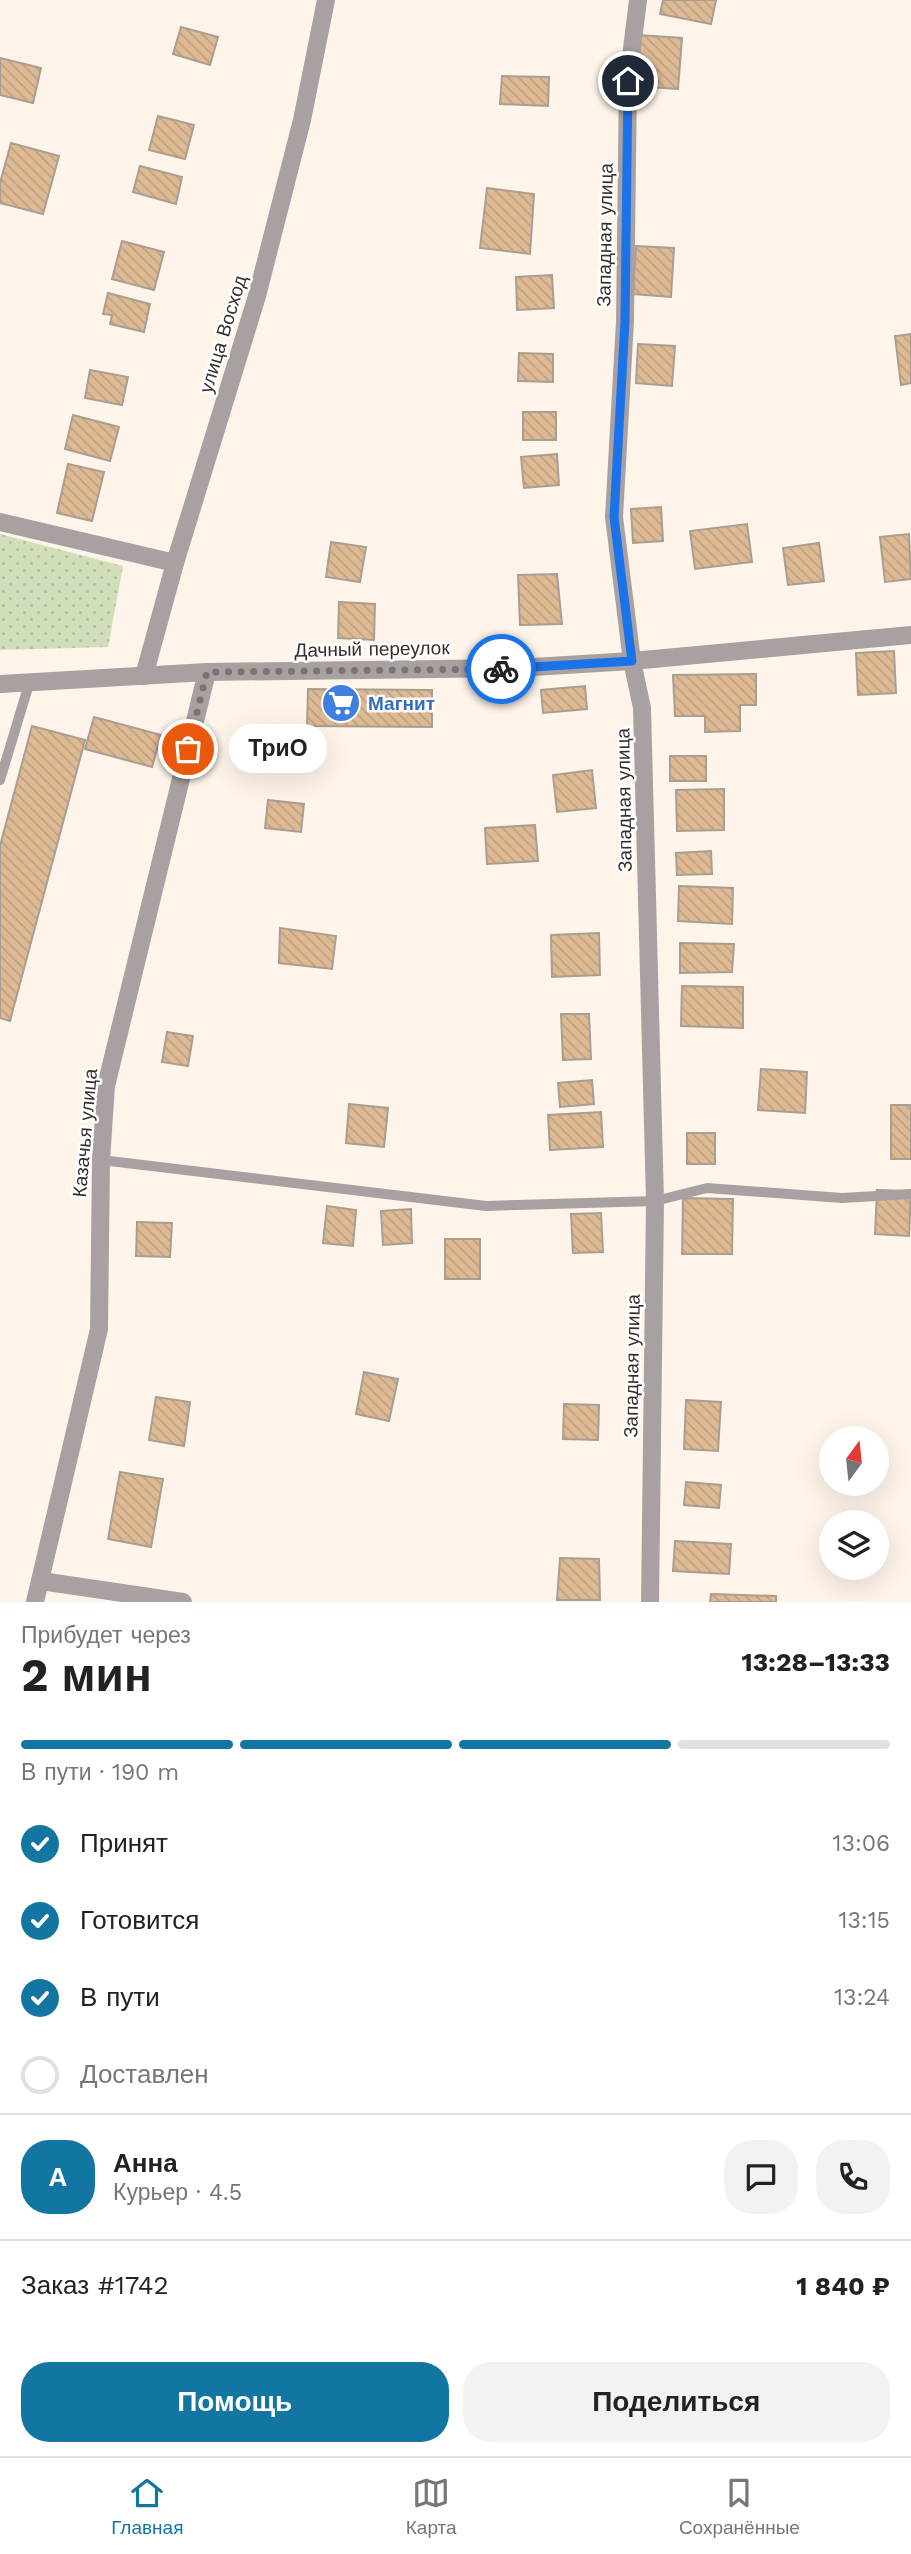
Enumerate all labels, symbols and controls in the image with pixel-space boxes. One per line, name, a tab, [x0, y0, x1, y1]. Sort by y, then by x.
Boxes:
pin	[598, 51, 658, 111]
icon: home	[609, 62, 647, 100]
street label: Западная улица	[592, 162, 618, 307]
street label: улица Восход	[194, 272, 252, 396]
courier	[466, 634, 536, 704]
street label: Дачный переулок	[294, 636, 450, 662]
icon: bike	[482, 650, 520, 688]
supermarket icon: Магнит	[320, 682, 362, 724]
place label: Магнит	[368, 692, 435, 715]
pin	[158, 719, 218, 779]
callout: ТриО	[230, 724, 328, 774]
street label: Западная улица	[611, 727, 637, 872]
icon: bag	[169, 730, 207, 768]
text: ТриО	[248, 735, 308, 762]
street label: Казачья улица	[68, 1067, 102, 1198]
street label: Западная улица	[619, 1293, 645, 1438]
north arrow	[819, 1426, 889, 1496]
map controls	[819, 1426, 889, 1580]
button: layers	[819, 1510, 889, 1580]
text: Прибудет через	[21, 1622, 191, 1649]
text: 13:28–13:33	[741, 1647, 890, 1677]
text: 2 мин	[21, 1648, 152, 1702]
text: В пути · 190 m	[21, 1759, 179, 1786]
icon: check	[21, 1825, 59, 1863]
text: Принят	[80, 1828, 168, 1858]
text: 13:06	[833, 1830, 890, 1857]
icon: check	[21, 1902, 59, 1940]
text: Готовится	[80, 1905, 199, 1935]
text: 13:15	[838, 1907, 890, 1934]
icon: check	[21, 1979, 59, 2017]
text: В пути	[80, 1982, 160, 2012]
text: 13:24	[834, 1984, 890, 2011]
text: Доставлен	[80, 2059, 209, 2089]
button: chat	[724, 2140, 798, 2214]
button: phone	[816, 2140, 890, 2214]
text: Анна	[113, 2148, 178, 2178]
text: А	[49, 2162, 67, 2192]
text: Курьер · 4.5	[113, 2179, 242, 2206]
text: Заказ #1742	[21, 2270, 169, 2300]
text: 1 840 ₽	[796, 2271, 890, 2301]
button: Помощь	[21, 2362, 449, 2442]
button: Поделиться	[463, 2362, 890, 2442]
tab: Главная	[111, 2474, 183, 2539]
tab: Карта	[406, 2474, 457, 2539]
tab: Сохранённые	[679, 2474, 800, 2539]

